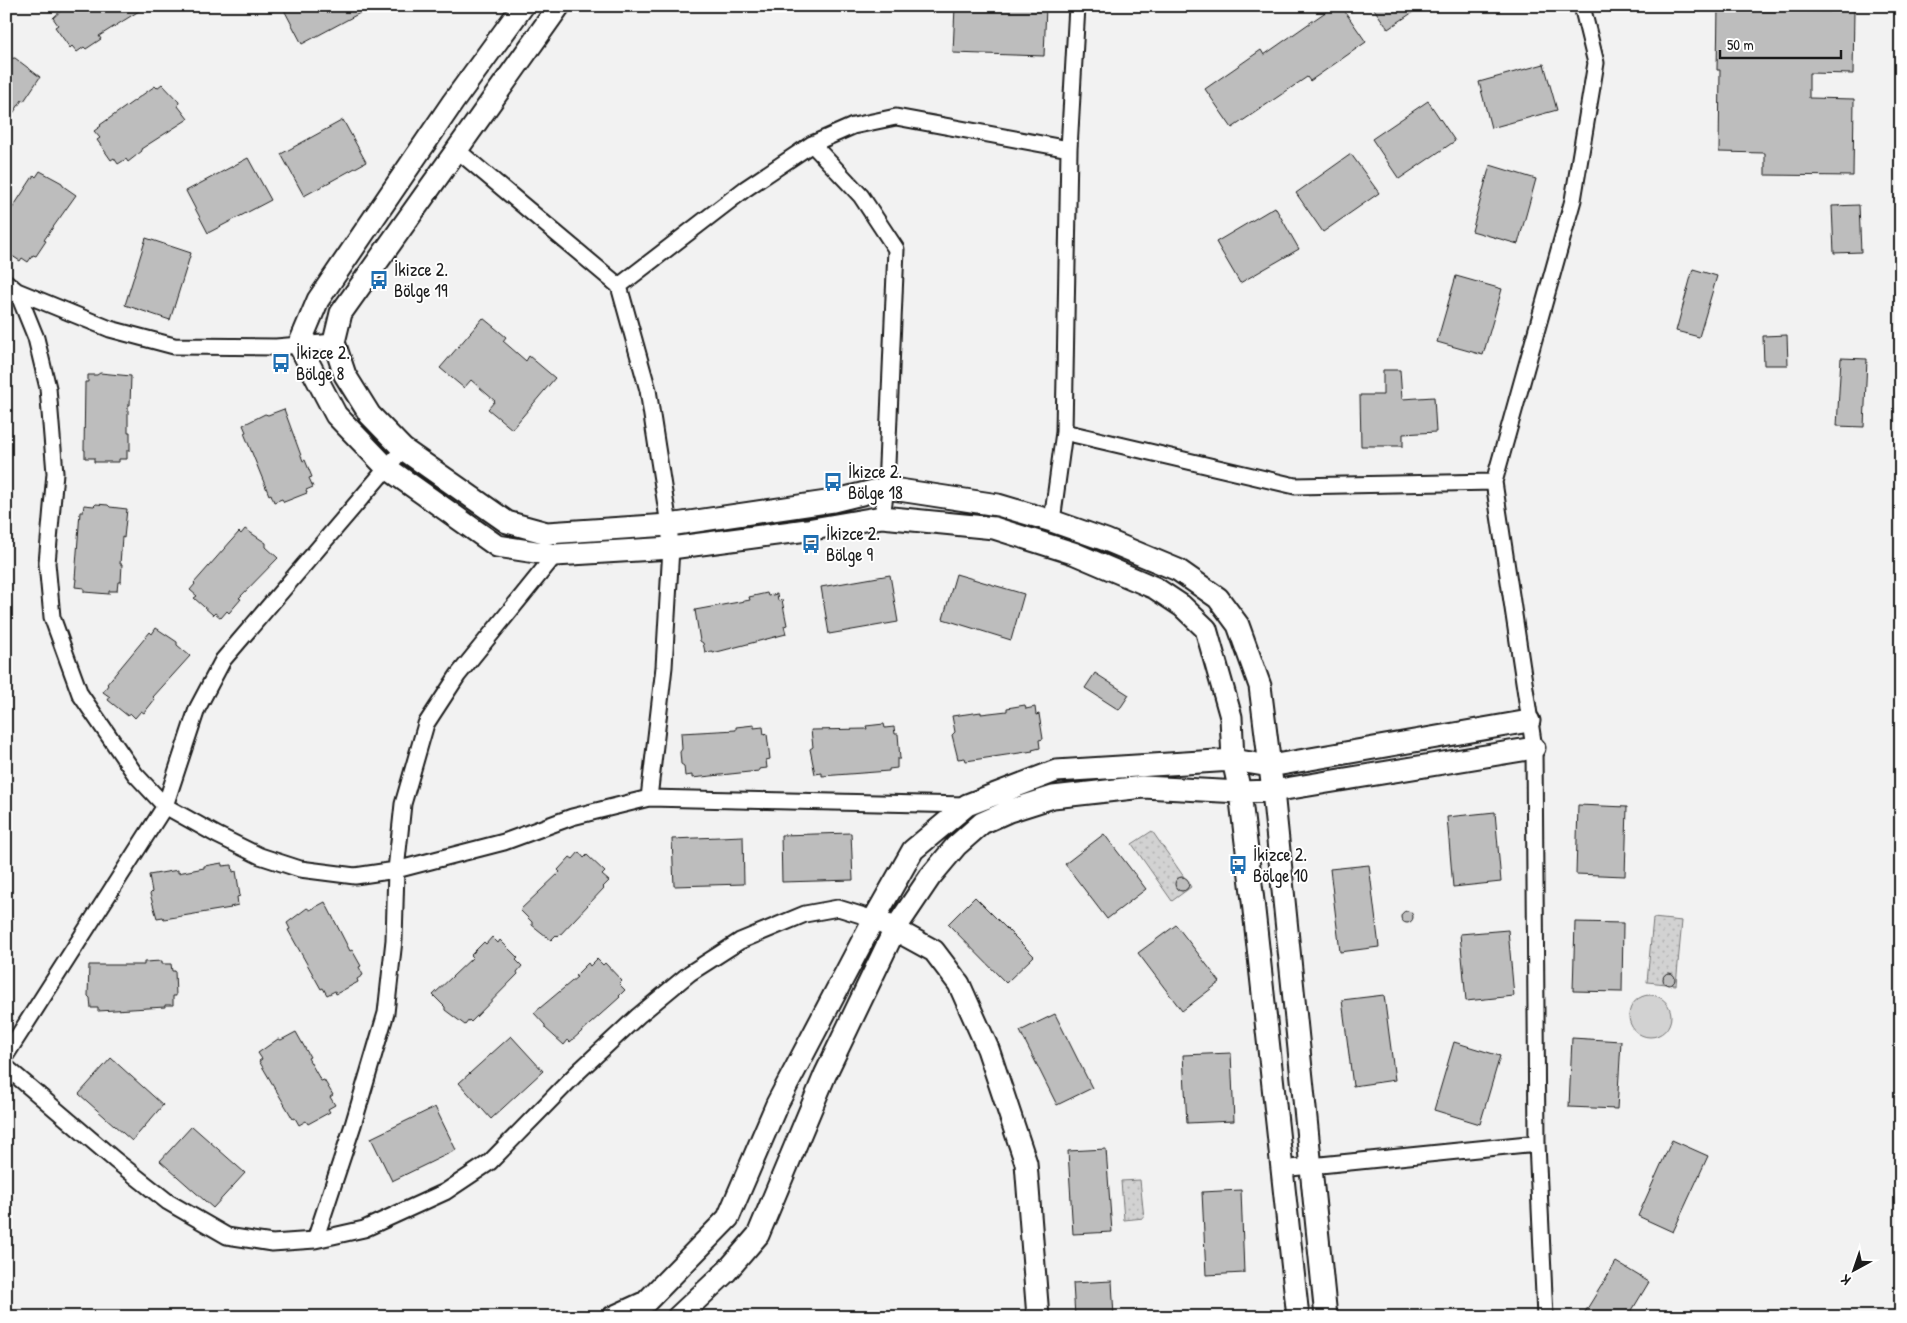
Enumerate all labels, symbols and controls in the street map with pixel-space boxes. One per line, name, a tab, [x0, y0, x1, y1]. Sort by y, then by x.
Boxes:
scale bar	[1720, 28, 1841, 60]
text: 50 m	[1727, 34, 1754, 55]
place label: İkizce 2. Bölge 19	[394, 257, 448, 303]
bus stop icon: İkizce 2. Bölge 19	[368, 269, 390, 291]
place label: İkizce 2. Bölge 8	[296, 340, 350, 386]
bus stop icon: İkizce 2. Bölge 8	[270, 352, 292, 374]
place label: İkizce 2. Bölge 18	[848, 459, 903, 505]
bus stop icon: İkizce 2. Bölge 18	[822, 471, 844, 493]
place label: İkizce 2. Bölge 9	[826, 521, 880, 567]
bus stop icon: İkizce 2. Bölge 9	[800, 533, 822, 555]
place label: İkizce 2. Bölge 10	[1253, 842, 1308, 888]
bus stop icon: İkizce 2. Bölge 10	[1227, 854, 1249, 876]
north arrow	[1830, 1246, 1880, 1296]
text: K	[1836, 1270, 1854, 1290]

